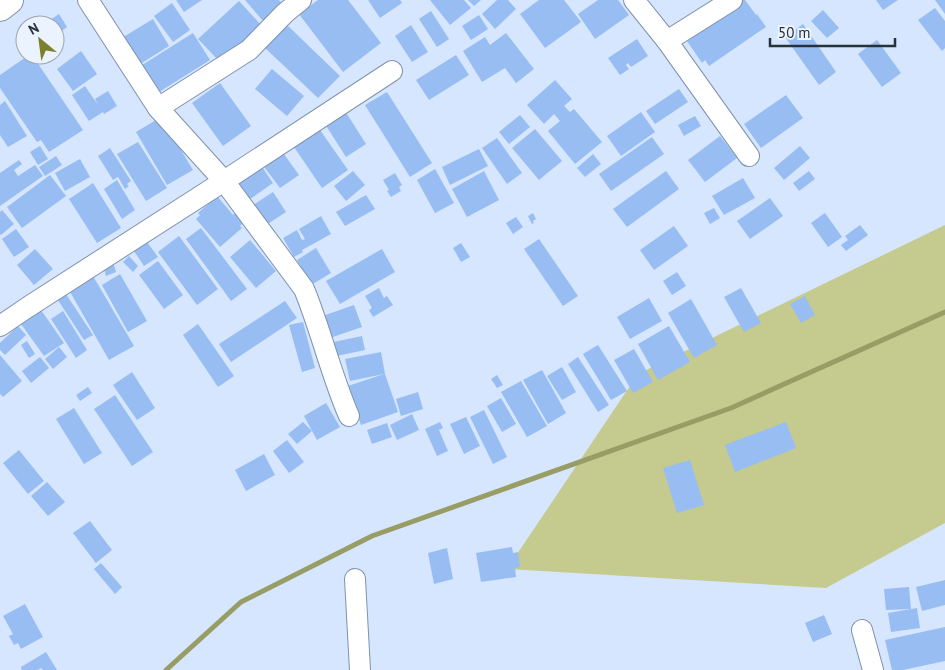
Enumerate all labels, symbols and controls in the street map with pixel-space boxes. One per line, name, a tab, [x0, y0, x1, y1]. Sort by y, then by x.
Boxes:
north arrow	[15, 15, 65, 65]
scale bar	[770, 15, 895, 47]
text: N	[25, 19, 42, 39]
text: 50 m	[778, 23, 811, 42]

